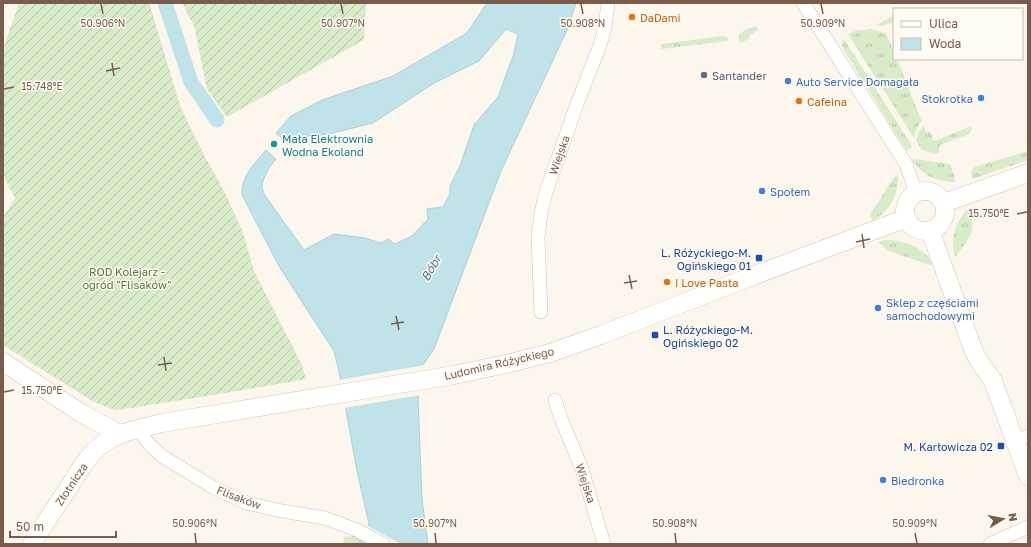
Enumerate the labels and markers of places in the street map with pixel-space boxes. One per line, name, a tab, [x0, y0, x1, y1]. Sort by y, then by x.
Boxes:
place label: DaDami	[640, 11, 681, 24]
marker: DaDami	[627, 12, 637, 22]
place label: Santander	[712, 69, 767, 82]
marker: Santander	[699, 70, 709, 80]
place label: Auto Service Domagała	[796, 75, 919, 88]
marker: Auto Service Domagała	[783, 76, 793, 86]
place label: Stokrotka	[921, 92, 973, 105]
marker: Stokrotka	[976, 93, 986, 103]
place label: Cafeina	[807, 95, 847, 108]
marker: Cafeina	[794, 96, 804, 106]
place label: Mała Elektrownia Wodna Ekoland	[282, 132, 373, 158]
marker: Mała Elektrownia Wodna Ekoland	[269, 139, 279, 149]
place label: Społem	[770, 185, 810, 198]
marker: Społem	[757, 186, 767, 196]
place label: L. Różyckiego-M. Ogińskiego 01	[661, 246, 751, 272]
marker: L. Różyckiego-M. Ogińskiego 01	[754, 253, 764, 263]
place label: I Love Pasta	[675, 276, 739, 289]
marker: I Love Pasta	[662, 277, 672, 287]
place label: Sklep z częściami samochodowymi	[886, 296, 979, 322]
marker: Sklep z częściami samochodowymi	[873, 303, 883, 313]
place label: L. Różyckiego-M. Ogińskiego 02	[663, 323, 753, 349]
marker: L. Różyckiego-M. Ogińskiego 02	[650, 330, 660, 340]
place label: M. Karłowicza 02	[904, 440, 993, 453]
marker: M. Karłowicza 02	[996, 441, 1006, 451]
place label: Biedronka	[891, 474, 944, 487]
marker: Biedronka	[878, 475, 888, 485]

